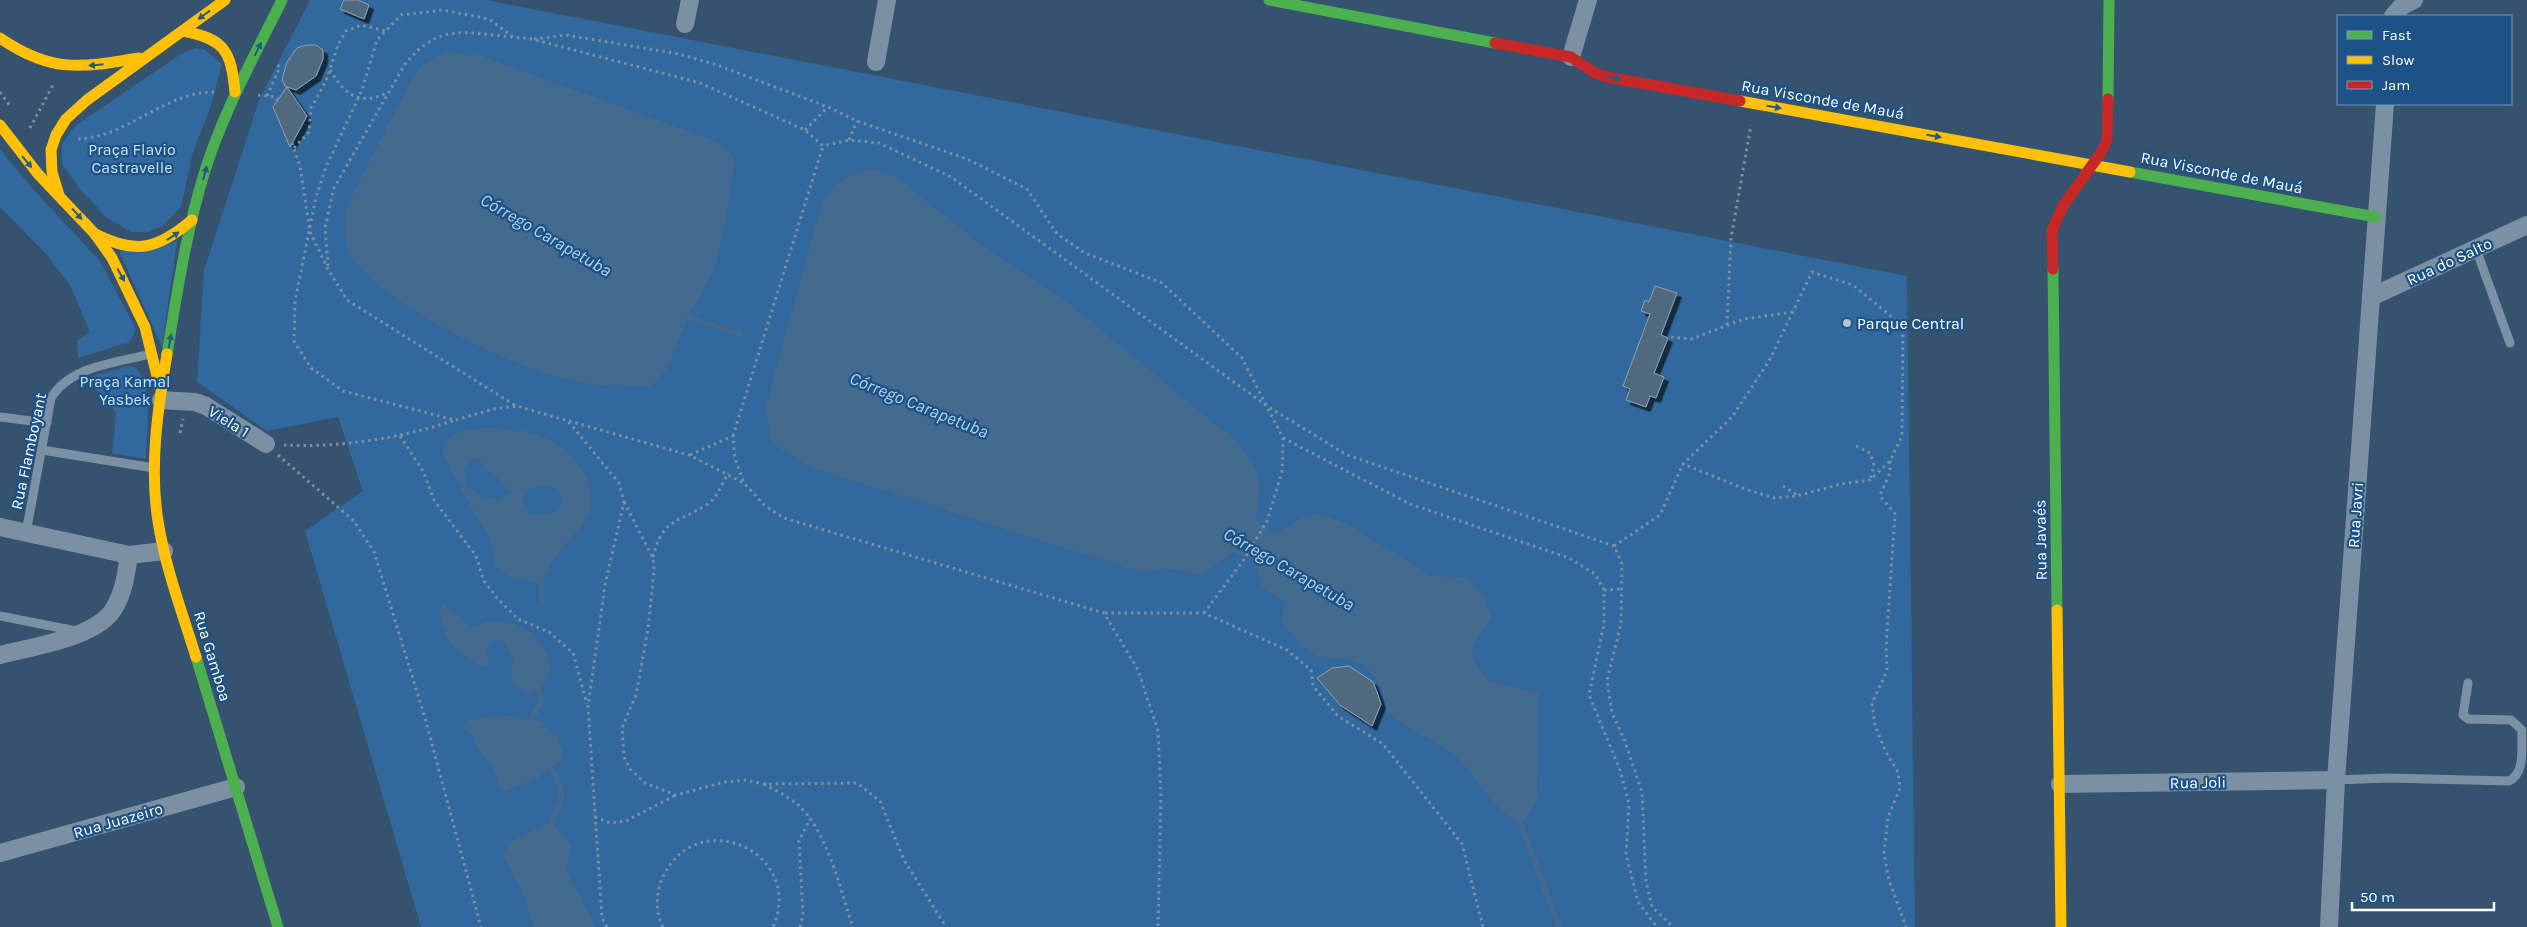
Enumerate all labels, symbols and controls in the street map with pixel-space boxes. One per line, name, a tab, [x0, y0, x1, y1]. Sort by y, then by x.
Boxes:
one-way arrow	[197, 10, 211, 20]
legend	[2337, 15, 2512, 105]
text: Fast	[2382, 26, 2412, 44]
one-way arrow	[254, 42, 262, 56]
text: Slow	[2382, 51, 2414, 69]
one-way arrow	[88, 61, 104, 69]
one-way arrow	[1607, 74, 1623, 82]
street label: Rua Visconde de Mauá	[1740, 76, 1906, 123]
text: Jam	[2382, 76, 2410, 94]
one-way arrow	[1766, 103, 1782, 111]
one-way arrow	[1926, 132, 1942, 140]
park label: Praça Flavio Castravelle	[88, 140, 176, 177]
street label: Rua Visconde de Mauá	[2139, 147, 2305, 198]
one-way arrow	[22, 155, 33, 168]
one-way arrow	[201, 165, 209, 180]
water label: Córrego Carapetuba	[476, 188, 616, 282]
one-way arrow	[71, 208, 83, 220]
one-way arrow	[166, 231, 179, 241]
street label: Rua do Salto	[2404, 233, 2495, 289]
one-way arrow	[117, 268, 125, 283]
place label: Parque Central	[1857, 314, 1964, 333]
marker: Parque Central	[1841, 317, 1853, 329]
one-way arrow	[166, 333, 174, 349]
water label: Córrego Carapetuba	[846, 367, 992, 443]
park label: Praça Kamal Yasbek	[79, 372, 171, 409]
street label: Rua Flamboyant	[7, 391, 50, 511]
street label: Viela 1	[205, 402, 253, 441]
street label: Rua Javri	[2344, 481, 2367, 549]
street label: Rua Javaés	[2030, 499, 2051, 581]
water label: Córrego Carapetuba	[1219, 522, 1359, 616]
street label: Rua Gamboa	[190, 609, 235, 703]
street label: Rua Joli	[2170, 773, 2226, 792]
street label: Rua Juazeiro	[71, 799, 165, 842]
scale bar	[2352, 880, 2494, 912]
text: 50 m	[2360, 888, 2395, 906]

